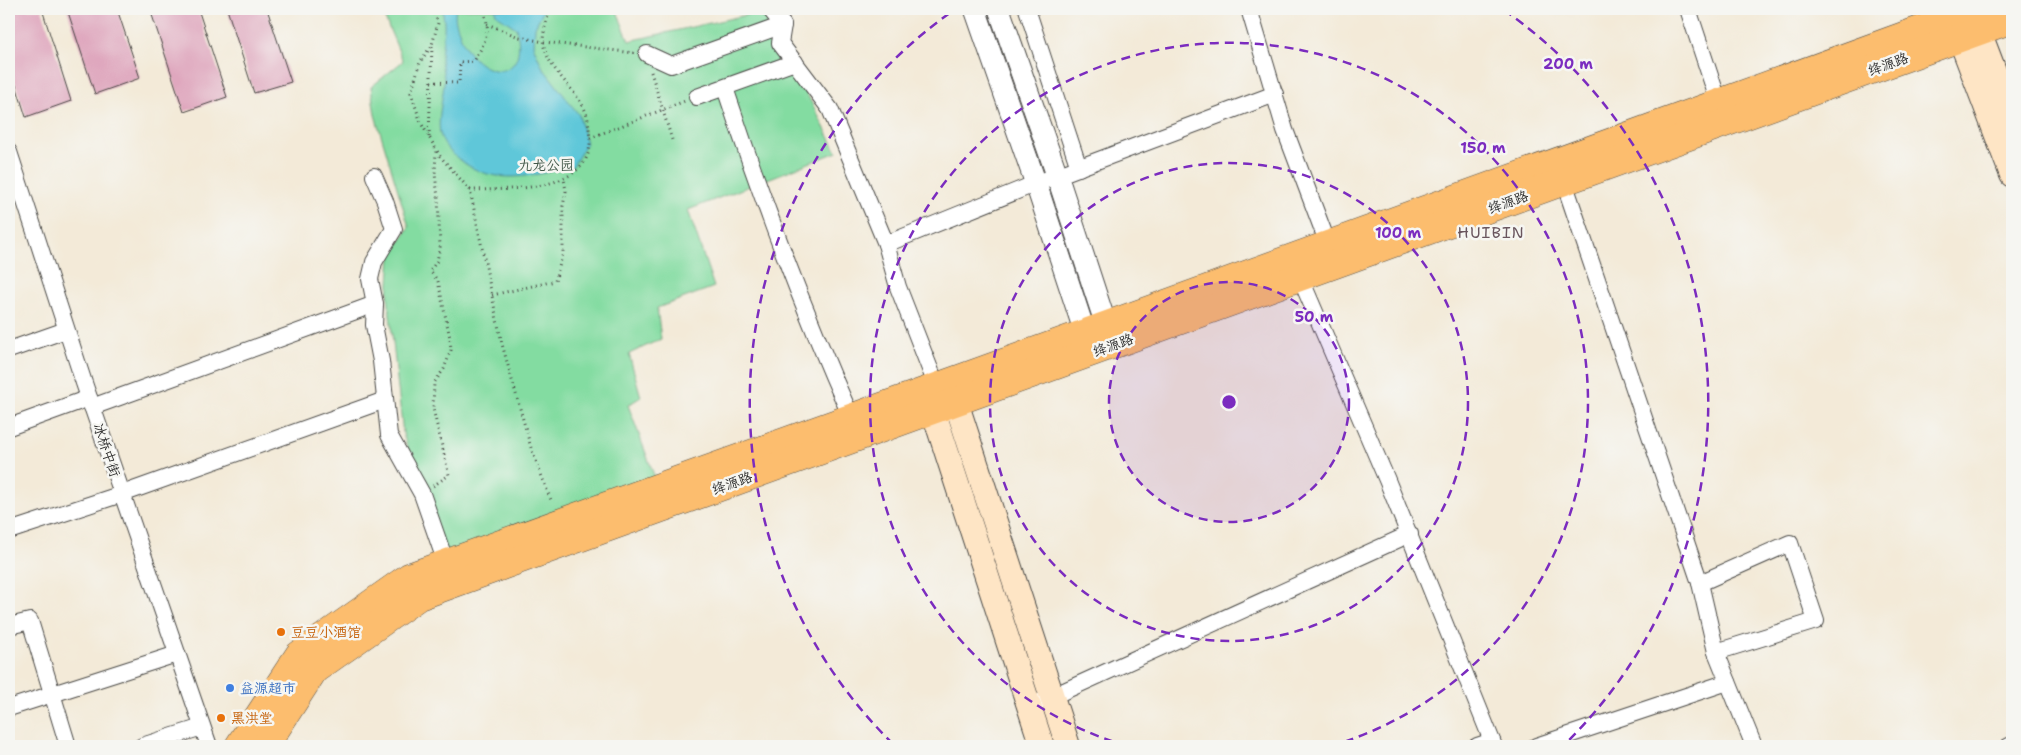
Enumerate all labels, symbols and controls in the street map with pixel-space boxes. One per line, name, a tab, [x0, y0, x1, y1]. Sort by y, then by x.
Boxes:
street label: 绛源路	[1865, 48, 1911, 80]
text: 200 m	[1543, 54, 1593, 74]
text: 150 m	[1460, 138, 1506, 158]
park label: 九龙公园	[518, 156, 574, 174]
street label: 绛源路	[1485, 186, 1531, 218]
district label: HUIBIN	[1457, 222, 1525, 243]
text: 100 m	[1375, 223, 1421, 243]
text: 50 m	[1295, 307, 1334, 327]
street label: 绛源路	[1090, 329, 1136, 361]
centre of rings	[1220, 393, 1238, 411]
street label: 冰桥中街	[89, 421, 125, 479]
street label: 绛源路	[709, 467, 755, 499]
place label: 豆豆小酒馆	[291, 623, 361, 641]
marker: 豆豆小酒馆	[275, 626, 287, 638]
place label: 益源超市	[240, 679, 296, 697]
marker: 益源超市	[224, 682, 236, 694]
place label: 黑洪堂	[231, 709, 273, 727]
marker: 黑洪堂	[215, 712, 227, 724]

